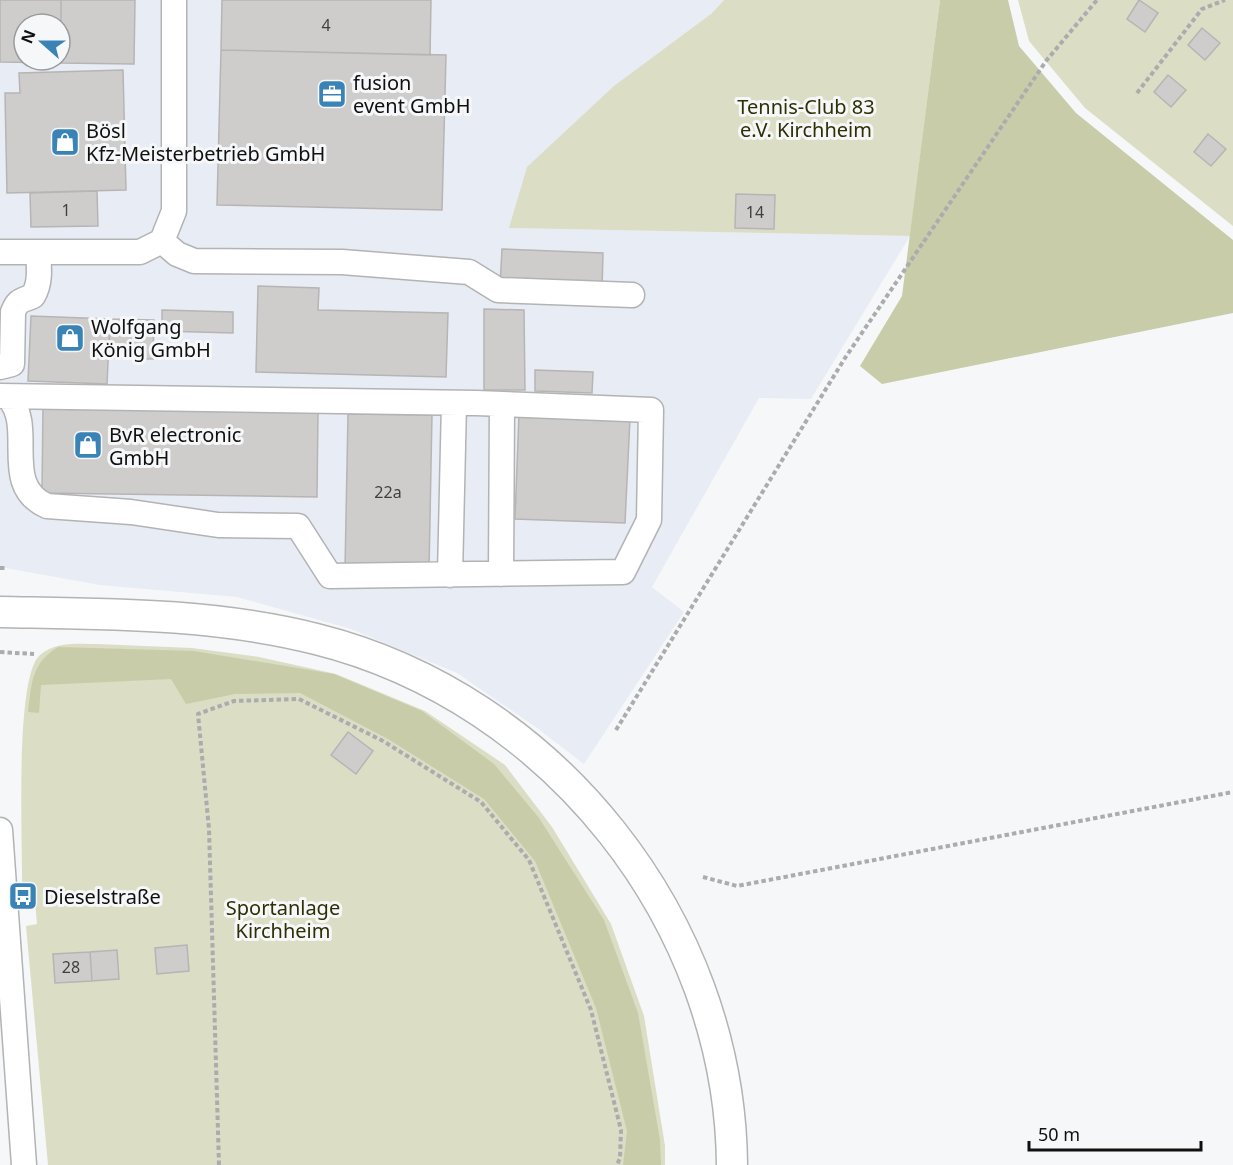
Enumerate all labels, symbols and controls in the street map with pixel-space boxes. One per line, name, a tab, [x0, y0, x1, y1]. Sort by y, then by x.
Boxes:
north arrow	[12, 12, 72, 72]
house number: 4	[321, 14, 331, 36]
text: N	[15, 27, 41, 47]
place label: fusion event GmbH	[353, 69, 470, 119]
office icon: fusion event GmbH	[316, 78, 348, 110]
park label: Tennis-Club 83 e.V. Kirchheim	[737, 93, 875, 143]
place label: Bösl Kfz-Meisterbetrieb GmbH	[86, 117, 325, 167]
shop icon: Bösl Kfz-Meisterbetrieb GmbH	[49, 126, 81, 158]
house number: 1	[61, 199, 71, 221]
house number: 14	[746, 201, 764, 223]
place label: Wolfgang König GmbH	[91, 313, 211, 363]
shop icon: Wolfgang König GmbH	[54, 322, 86, 354]
place label: BvR electronic GmbH	[109, 421, 241, 471]
shop icon: BvR electronic GmbH	[72, 429, 104, 461]
house number: 22a	[374, 481, 402, 503]
bus stop icon: Dieselstraße	[7, 880, 39, 912]
place label: Dieselstraße	[44, 883, 161, 910]
park label: Sportanlage Kirchheim	[226, 894, 340, 944]
house number: 28	[62, 956, 80, 978]
scale bar	[1029, 1114, 1202, 1152]
text: 50 m	[1038, 1122, 1080, 1146]

